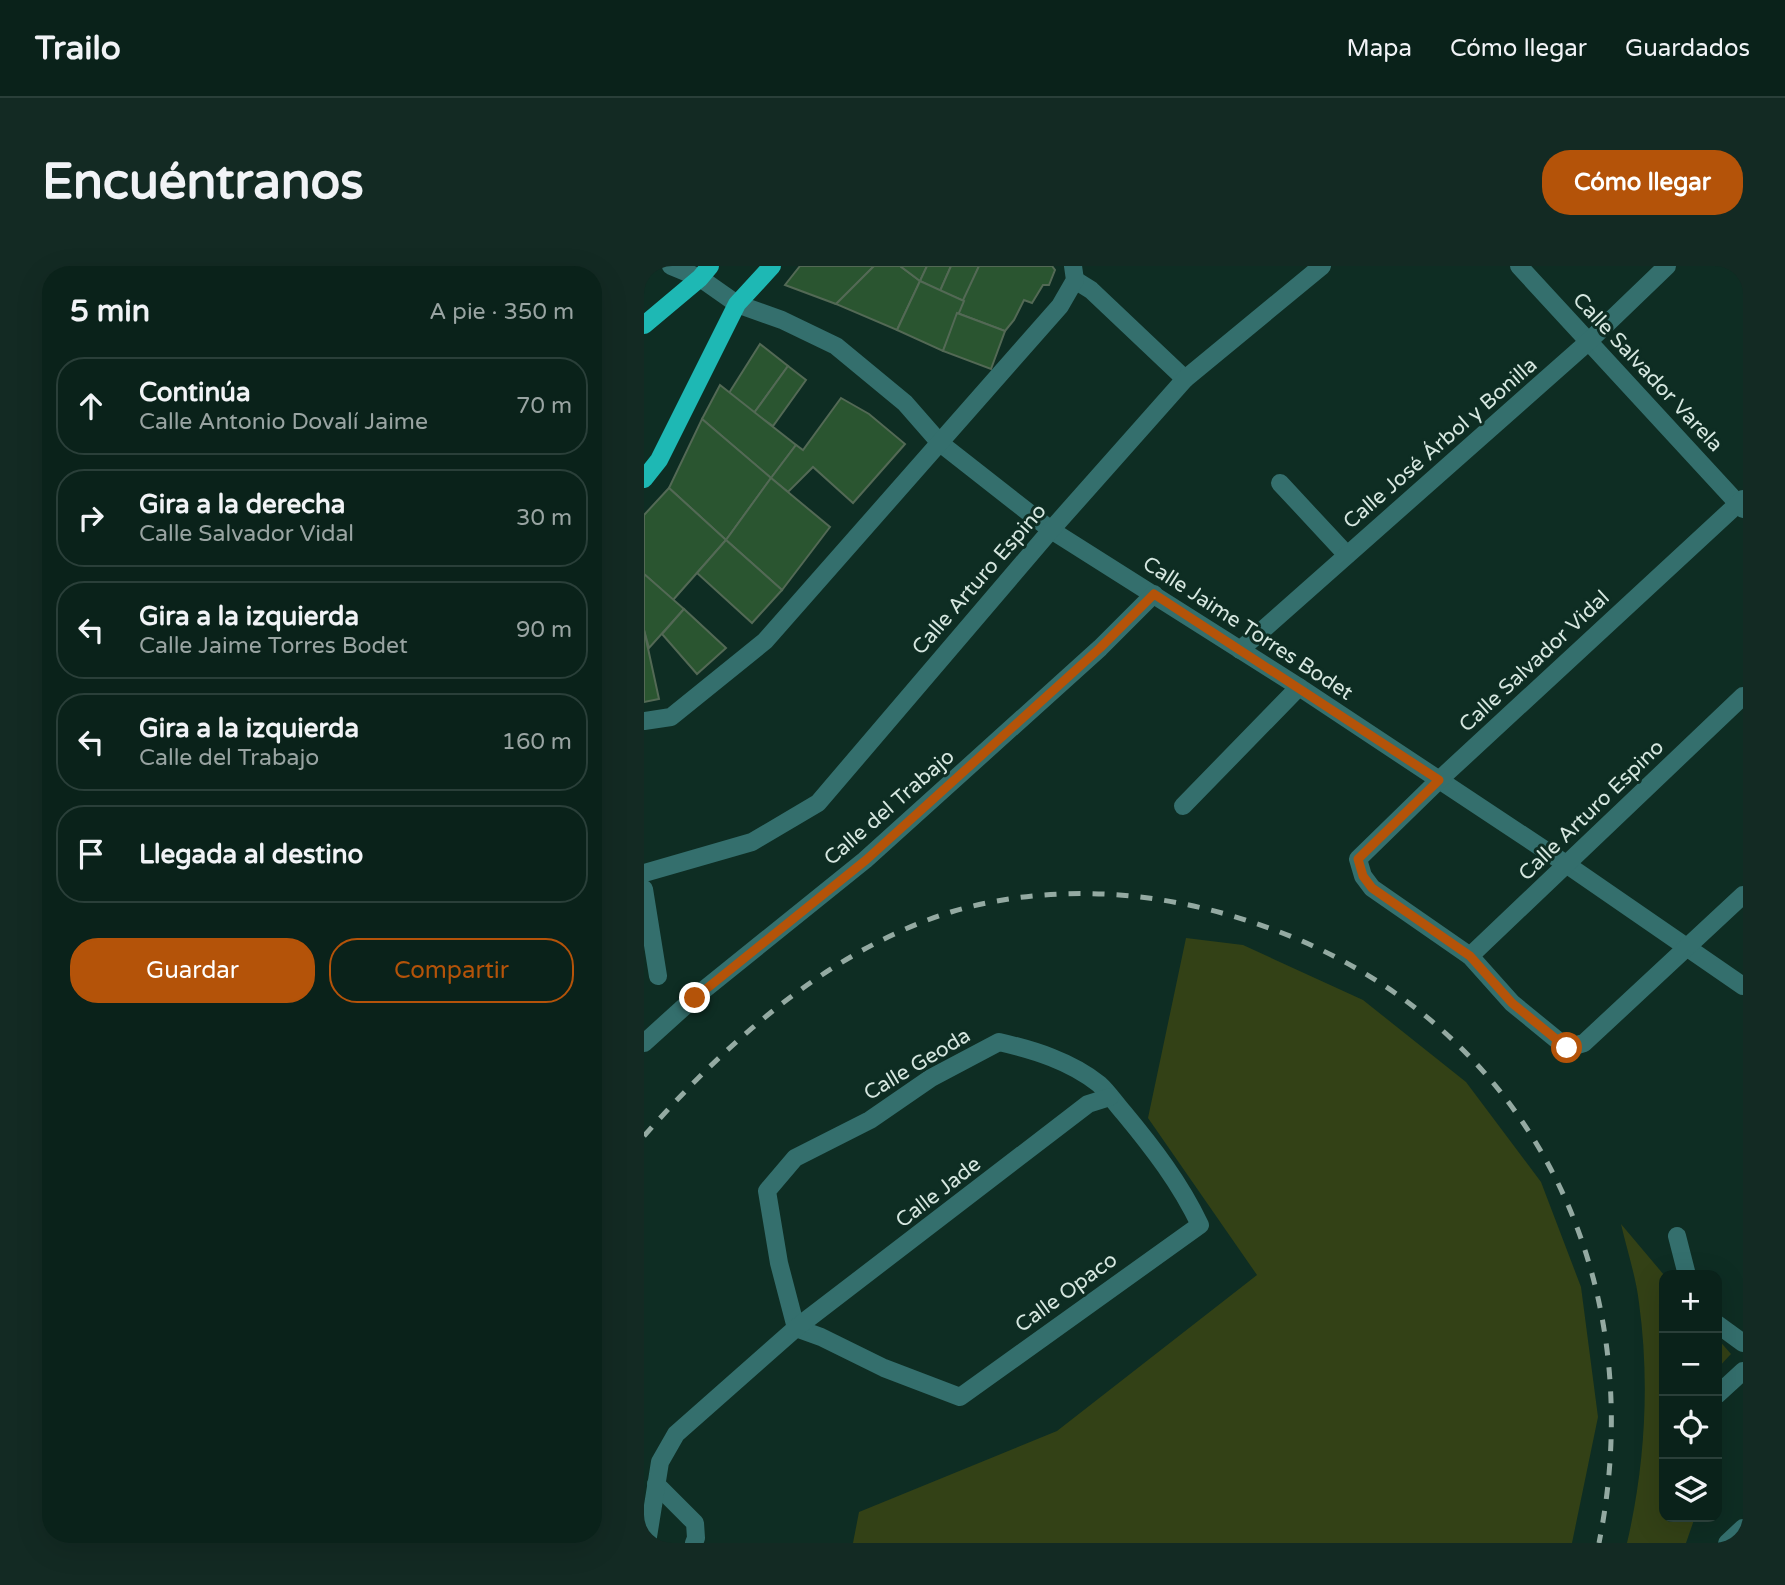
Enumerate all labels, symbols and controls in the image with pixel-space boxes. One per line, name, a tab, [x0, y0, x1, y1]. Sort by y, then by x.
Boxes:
text: Trailo	[35, 29, 121, 68]
text: Mapa	[1347, 34, 1412, 63]
text: Cómo llegar	[1450, 34, 1587, 63]
text: Guardados	[1625, 34, 1750, 63]
button: Cómo llegar	[1542, 150, 1743, 215]
text: Encuéntranos	[42, 153, 364, 212]
street label: Calle Salvador Varela	[1567, 288, 1728, 457]
text: 5 min	[70, 293, 150, 330]
text: A pie · 350 m	[429, 298, 574, 326]
street label: Calle José Árbol y Bonilla	[1338, 352, 1542, 534]
text: Continúa	[139, 377, 251, 408]
icon: ahead	[72, 387, 110, 425]
text: 70 m	[516, 392, 572, 420]
text: Calle Antonio Dovalí Jaime	[139, 408, 428, 436]
text: Gira a la derecha	[139, 489, 345, 520]
icon: right	[72, 499, 110, 537]
street label: Calle Arturo Espino	[907, 499, 1052, 660]
text: 30 m	[516, 504, 572, 532]
text: Calle Salvador Vidal	[139, 520, 354, 548]
street label: Calle Jaime Torres Bodet	[1138, 551, 1357, 706]
street label: Calle Salvador Vidal	[1454, 585, 1615, 737]
text: Gira a la izquierda	[139, 601, 359, 632]
icon: left	[72, 611, 110, 649]
text: 90 m	[516, 616, 572, 644]
text: Calle Jaime Torres Bodet	[139, 632, 408, 660]
text: Gira a la izquierda	[139, 713, 359, 744]
icon: left	[72, 723, 110, 761]
text: 160 m	[502, 728, 572, 756]
street label: Calle Arturo Espino	[1514, 735, 1669, 886]
text: Calle del Trabajo	[139, 744, 319, 772]
street label: Calle del Trabajo	[819, 744, 960, 871]
icon: arrive	[72, 835, 110, 873]
text: Llegada al destino	[139, 839, 363, 870]
button: Guardar	[70, 938, 315, 1003]
button: Compartir	[329, 938, 574, 1003]
route end	[679, 982, 710, 1013]
street label: Calle Geoda	[859, 1023, 975, 1106]
route start	[1551, 1032, 1582, 1063]
street label: Calle Jade	[891, 1151, 986, 1233]
street label: Calle Opaco	[1010, 1247, 1122, 1338]
map controls	[1659, 1270, 1722, 1522]
button: +	[1659, 1270, 1722, 1333]
button: −	[1659, 1333, 1722, 1396]
button: locate	[1659, 1396, 1722, 1459]
button: layers	[1659, 1459, 1722, 1522]

